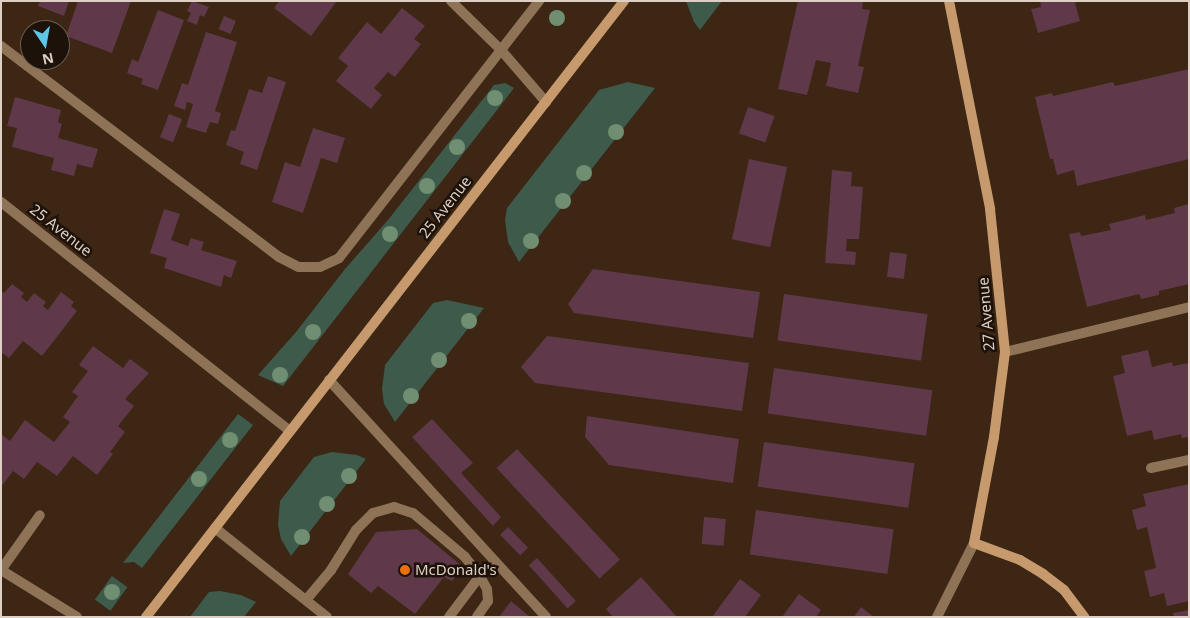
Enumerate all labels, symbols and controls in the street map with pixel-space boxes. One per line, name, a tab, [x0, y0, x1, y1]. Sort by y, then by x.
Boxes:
north arrow	[20, 20, 70, 70]
text: N	[40, 49, 56, 70]
street label: 25 Avenue	[415, 172, 475, 242]
street label: 25 Avenue	[26, 200, 96, 260]
street label: 27 Avenue	[974, 276, 998, 352]
place label: McDonald's	[415, 561, 497, 579]
marker: McDonald's	[399, 564, 411, 576]

